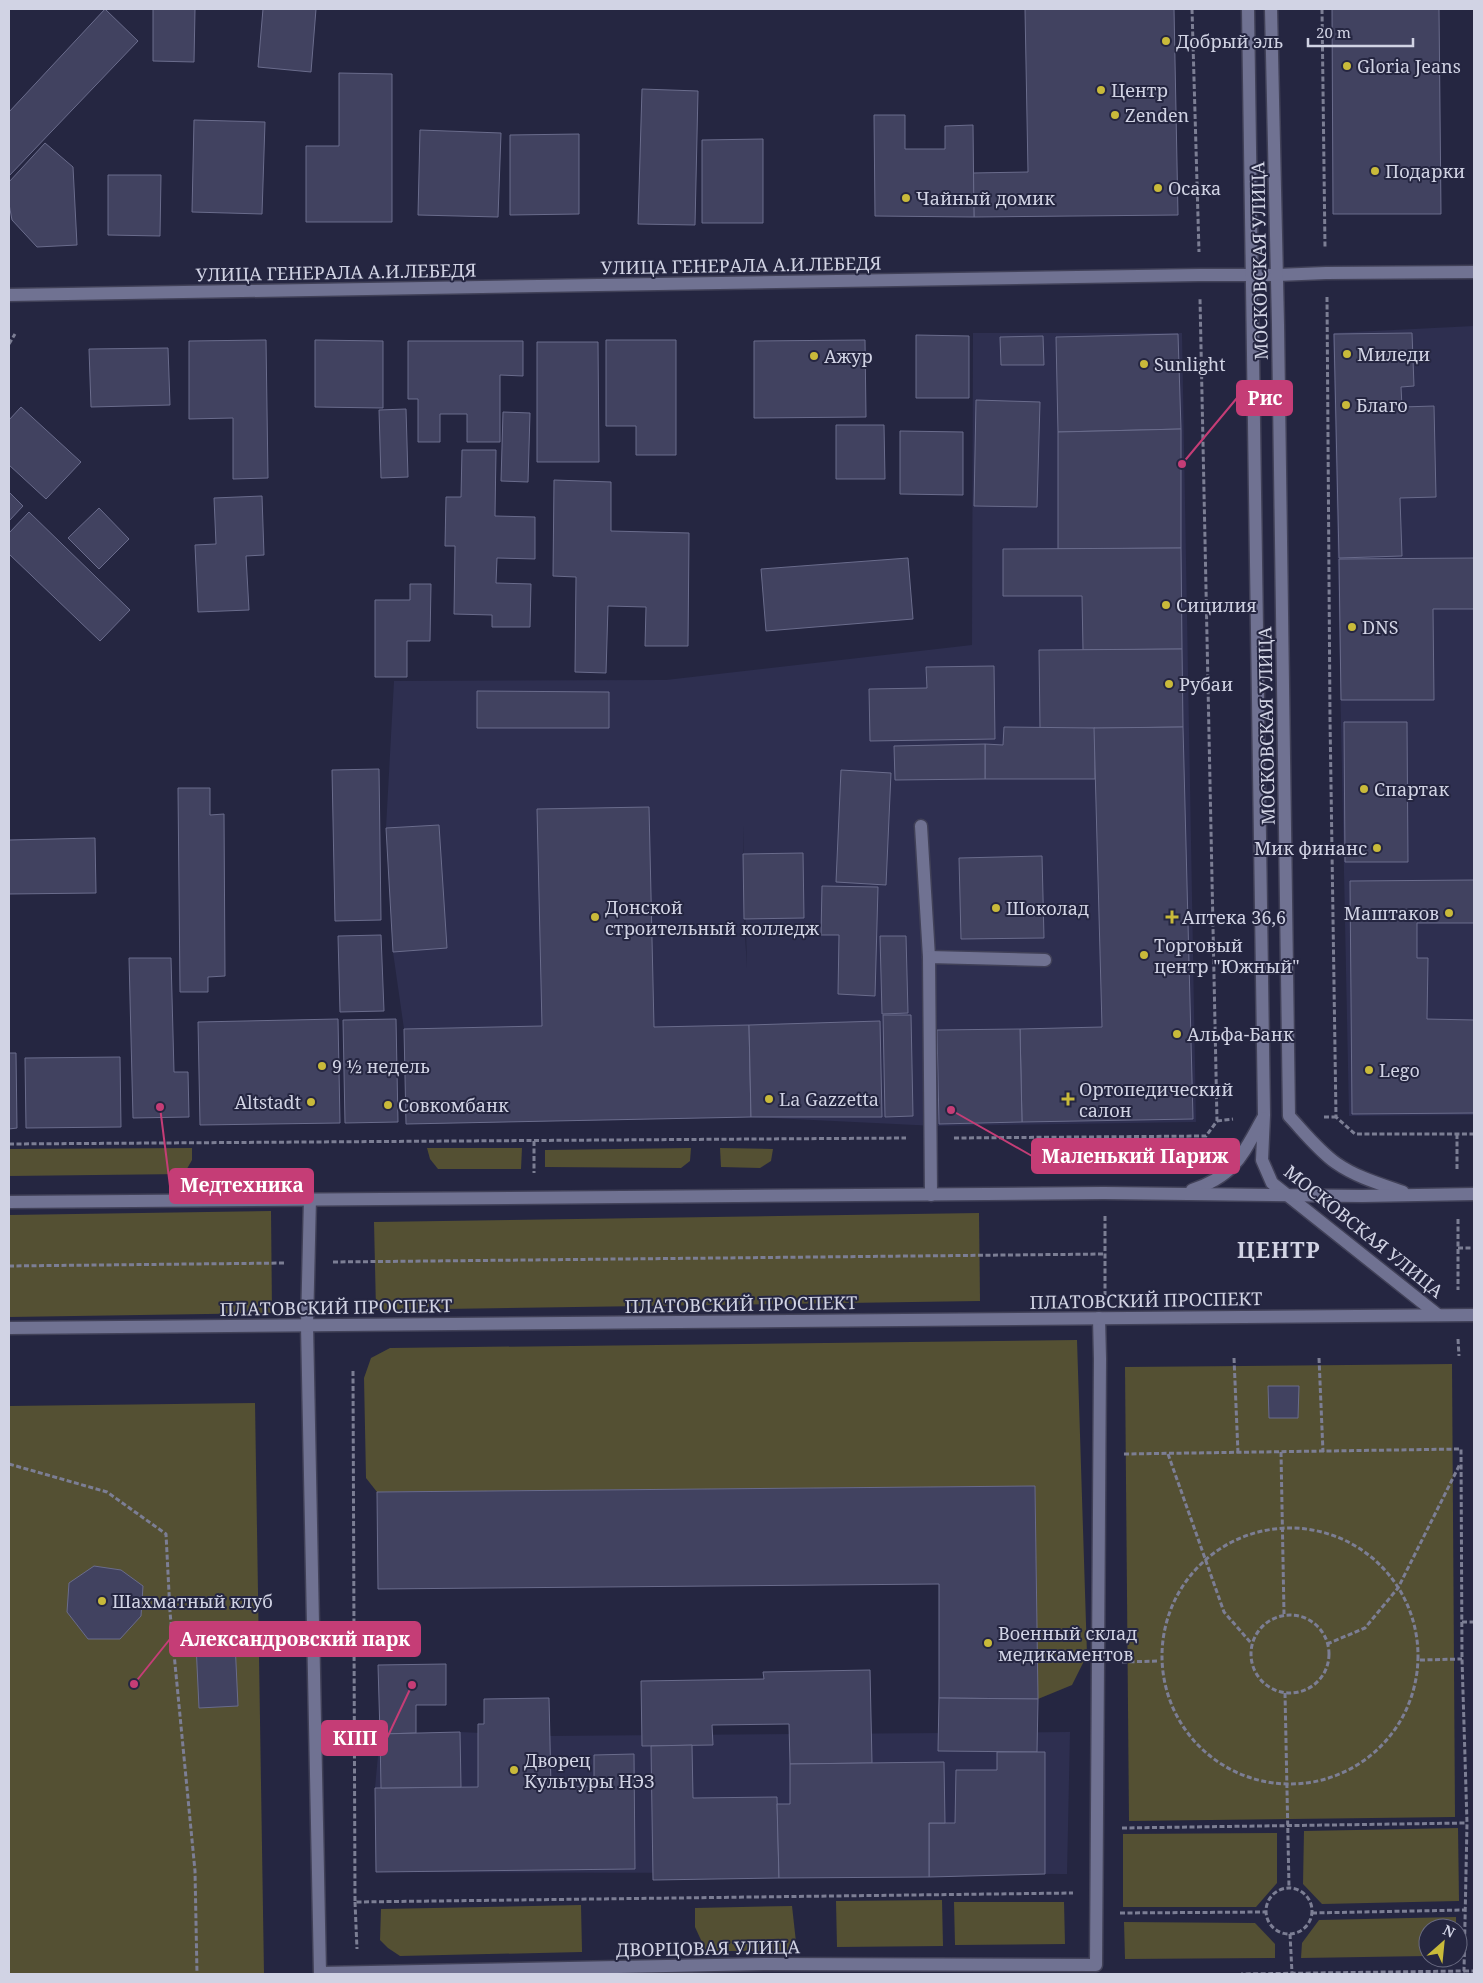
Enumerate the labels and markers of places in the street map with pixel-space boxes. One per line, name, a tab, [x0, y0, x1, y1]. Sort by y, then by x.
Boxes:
place label: Добрый эль	[1176, 29, 1283, 53]
marker: Добрый эль	[1160, 35, 1172, 47]
place label: Gloria Jeans	[1357, 54, 1461, 78]
marker: Gloria Jeans	[1341, 60, 1353, 72]
place label: Центр	[1111, 78, 1168, 102]
marker: Центр	[1095, 84, 1107, 96]
place label: Zenden	[1125, 103, 1190, 127]
marker: Zenden	[1109, 109, 1121, 121]
place label: Подарки	[1385, 159, 1465, 183]
marker: Подарки	[1369, 165, 1381, 177]
place label: Осака	[1168, 176, 1221, 200]
marker: Осака	[1152, 182, 1164, 194]
place label: Чайный домик	[916, 186, 1055, 210]
marker: Чайный домик	[900, 192, 912, 204]
place label: Миледи	[1357, 342, 1430, 366]
place label: Ажур	[824, 344, 873, 368]
marker: Миледи	[1341, 348, 1353, 360]
marker: Ажур	[808, 350, 820, 362]
place label: Sunlight	[1154, 352, 1226, 376]
marker: Sunlight	[1138, 358, 1150, 370]
callout: Рис	[1237, 381, 1292, 415]
place label: Благо	[1356, 393, 1408, 417]
marker: Благо	[1340, 399, 1352, 411]
place label: Сицилия	[1176, 593, 1257, 617]
marker: Сицилия	[1160, 599, 1172, 611]
place label: DNS	[1362, 615, 1399, 639]
marker: DNS	[1346, 621, 1358, 633]
place label: Рубаи	[1179, 672, 1233, 696]
marker: Рубаи	[1163, 678, 1175, 690]
place label: Спартак	[1374, 777, 1449, 801]
marker: Спартак	[1358, 783, 1370, 795]
place label: Мик финанс	[1254, 836, 1367, 860]
marker: Мик финанс	[1371, 842, 1383, 854]
place label: Донской строительный колледж	[605, 895, 820, 940]
place label: Шоколад	[1006, 896, 1089, 920]
place label: Маштаков	[1344, 901, 1439, 925]
marker: Шоколад	[990, 902, 1002, 914]
place label: Аптека 36,6	[1182, 905, 1286, 929]
marker: Маштаков	[1443, 907, 1455, 919]
marker: Донской строительный колледж	[589, 911, 601, 923]
marker: Аптека 36,6	[1166, 911, 1178, 923]
place label: Торговый центр "Южный"	[1154, 933, 1300, 978]
marker: Торговый центр "Южный"	[1138, 949, 1150, 961]
place label: Альфа-Банк	[1187, 1022, 1294, 1046]
marker: Альфа-Банк	[1171, 1028, 1183, 1040]
place label: 9 ½ недель	[332, 1054, 430, 1078]
place label: Lego	[1379, 1058, 1420, 1082]
marker: 9 ½ недель	[316, 1060, 328, 1072]
marker: Lego	[1363, 1064, 1375, 1076]
place label: Ортопедический салон	[1079, 1077, 1233, 1122]
place label: La Gazzetta	[779, 1087, 879, 1111]
place label: Altstadt	[234, 1090, 301, 1114]
marker: Ортопедический салон	[1061, 1092, 1075, 1106]
place label: Совкомбанк	[398, 1093, 509, 1117]
marker: La Gazzetta	[763, 1093, 775, 1105]
marker: Altstadt	[305, 1096, 317, 1108]
marker: Совкомбанк	[382, 1099, 394, 1111]
callout: Маленький Париж	[1032, 1139, 1239, 1173]
callout: Медтехника	[170, 1169, 313, 1203]
place label: Шахматный клуб	[112, 1589, 273, 1613]
marker: Шахматный клуб	[96, 1595, 108, 1607]
place label: Военный склад медикаментов	[998, 1621, 1137, 1666]
callout: Александровский парк	[170, 1622, 420, 1656]
marker: Военный склад медикаментов	[982, 1637, 994, 1649]
callout: КПП	[322, 1721, 387, 1755]
place label: Дворец Культуры НЭЗ	[524, 1748, 655, 1793]
marker: Дворец Культуры НЭЗ	[508, 1764, 520, 1776]

